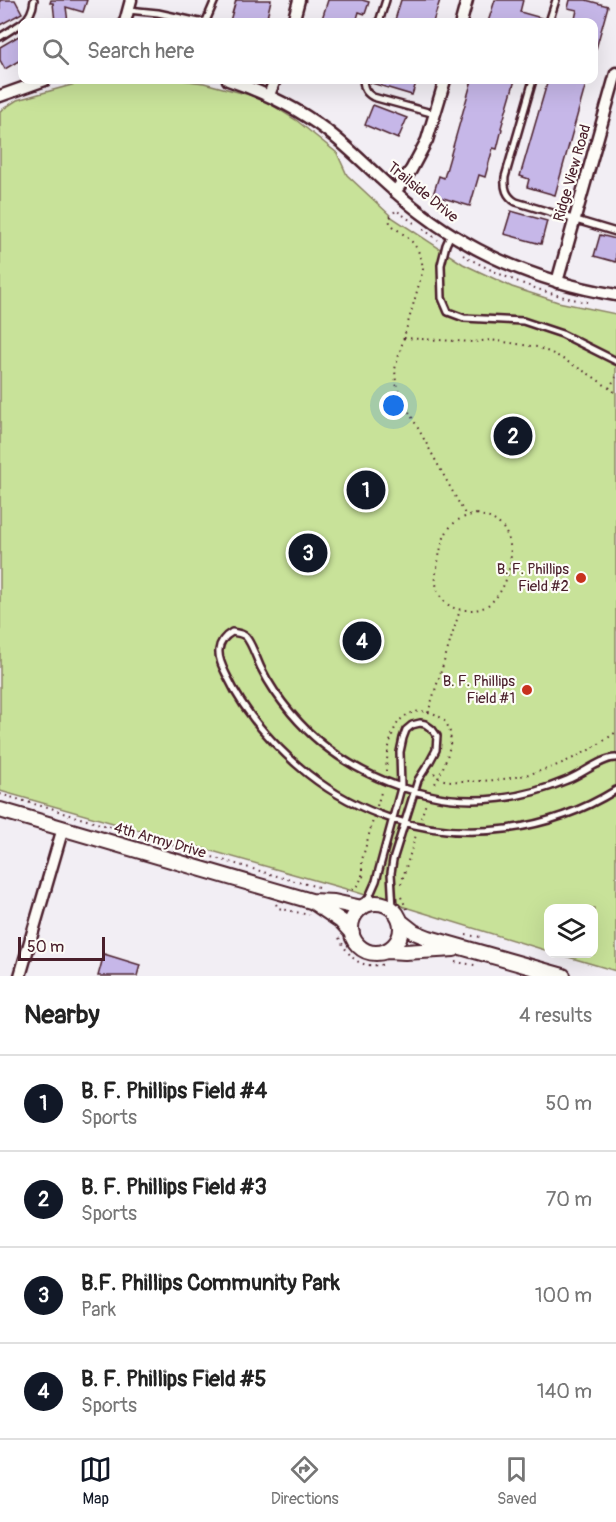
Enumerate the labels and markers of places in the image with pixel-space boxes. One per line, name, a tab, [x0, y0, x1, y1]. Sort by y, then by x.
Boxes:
pin: 2	[494, 414, 532, 458]
pin: 1	[346, 468, 386, 512]
pin: 3	[288, 530, 328, 576]
place label: B. F. Phillips Field #2	[497, 560, 569, 596]
marker: B. F. Phillips Field #2	[574, 571, 588, 585]
pin: 4	[342, 618, 382, 664]
place label: B. F. Phillips Field #1	[443, 672, 515, 708]
marker: B. F. Phillips Field #1	[520, 683, 534, 697]

